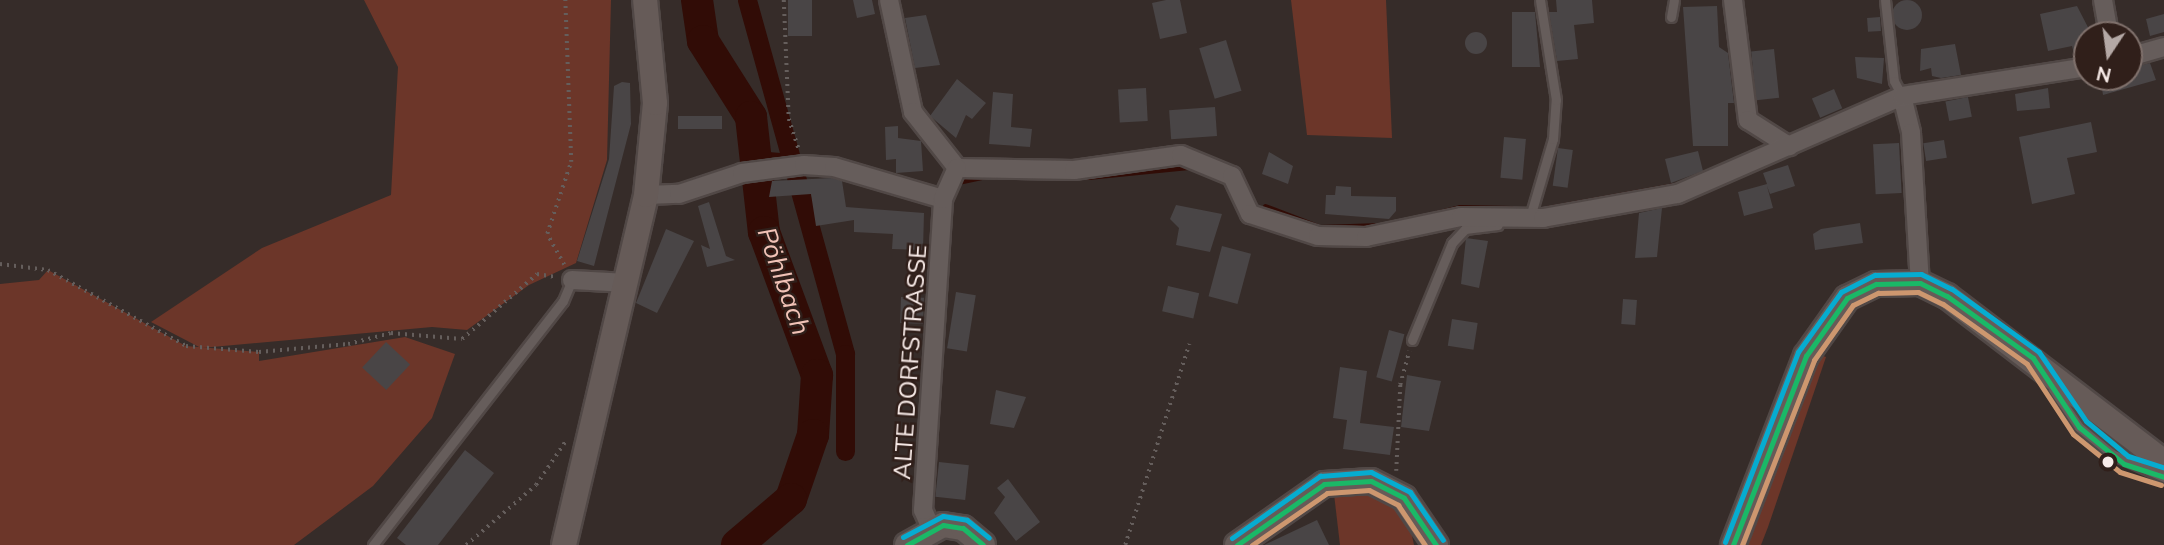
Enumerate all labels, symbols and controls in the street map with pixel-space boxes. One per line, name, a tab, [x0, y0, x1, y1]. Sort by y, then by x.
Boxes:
north arrow	[2073, 21, 2143, 91]
text: N	[2094, 61, 2113, 88]
water label: Pöhlbach	[751, 223, 817, 339]
street label: ALTE DORFSTRASSE	[887, 244, 933, 480]
unlabelled marker	[2101, 455, 2115, 469]

